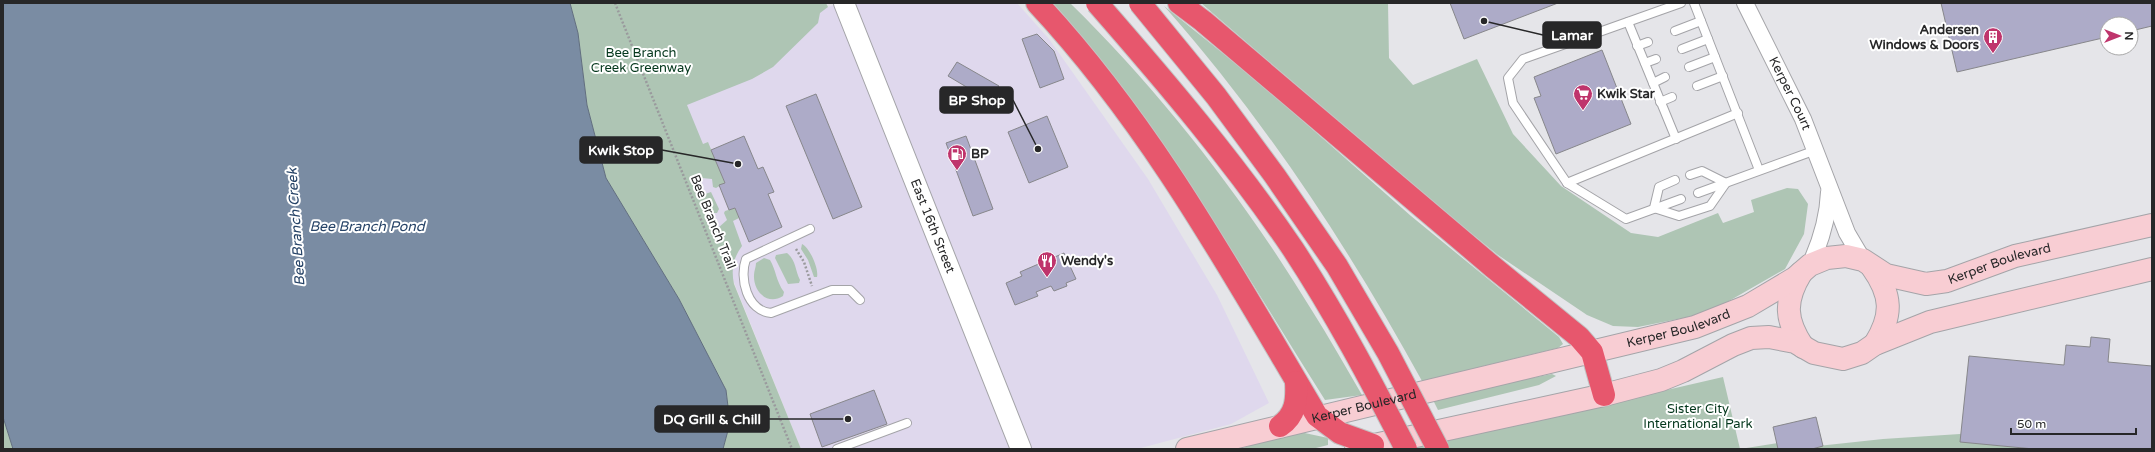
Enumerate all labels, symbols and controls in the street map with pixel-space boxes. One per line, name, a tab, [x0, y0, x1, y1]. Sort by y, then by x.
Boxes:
north arrow	[2099, 16, 2139, 56]
callout: Lamar	[1543, 22, 1601, 48]
place label: Andersen Windows & Doors	[1869, 22, 1979, 53]
building icon: Andersen Windows & Doors	[1982, 26, 2004, 54]
text: Lamar	[1551, 27, 1594, 44]
text: N	[2122, 32, 2135, 40]
park label: Bee Branch Creek Greenway	[591, 45, 691, 76]
street label: Kerper Court	[1765, 54, 1814, 132]
supermarket icon: Kwik Star	[1572, 83, 1594, 111]
place label: Kwik Star	[1597, 86, 1656, 102]
callout: BP Shop	[940, 87, 1013, 113]
text: BP Shop	[948, 92, 1006, 109]
callout: Kwik Stop	[580, 137, 662, 163]
text: Kwik Stop	[588, 142, 654, 159]
fuel station icon: BP	[946, 143, 968, 171]
place label: BP	[971, 146, 989, 162]
water label: Bee Branch Creek	[283, 166, 309, 287]
street label: Bee Branch Trail	[687, 173, 739, 271]
street label: East 16th Street	[907, 177, 958, 275]
water label: Bee Branch Pond	[309, 218, 427, 235]
street label: Kerper Boulevard	[1946, 240, 2053, 288]
restaurant icon: Wendy's	[1036, 250, 1058, 278]
place label: Wendy's	[1061, 253, 1113, 269]
street label: Kerper Boulevard	[1625, 306, 1733, 351]
street label: Kerper Boulevard	[1310, 386, 1418, 427]
park label: Sister City International Park	[1643, 401, 1753, 432]
callout: DQ Grill & Chill	[655, 406, 769, 432]
scale bar	[2011, 410, 2136, 436]
text: DQ Grill & Chill	[663, 411, 761, 428]
text: 50 m	[2017, 417, 2046, 431]

